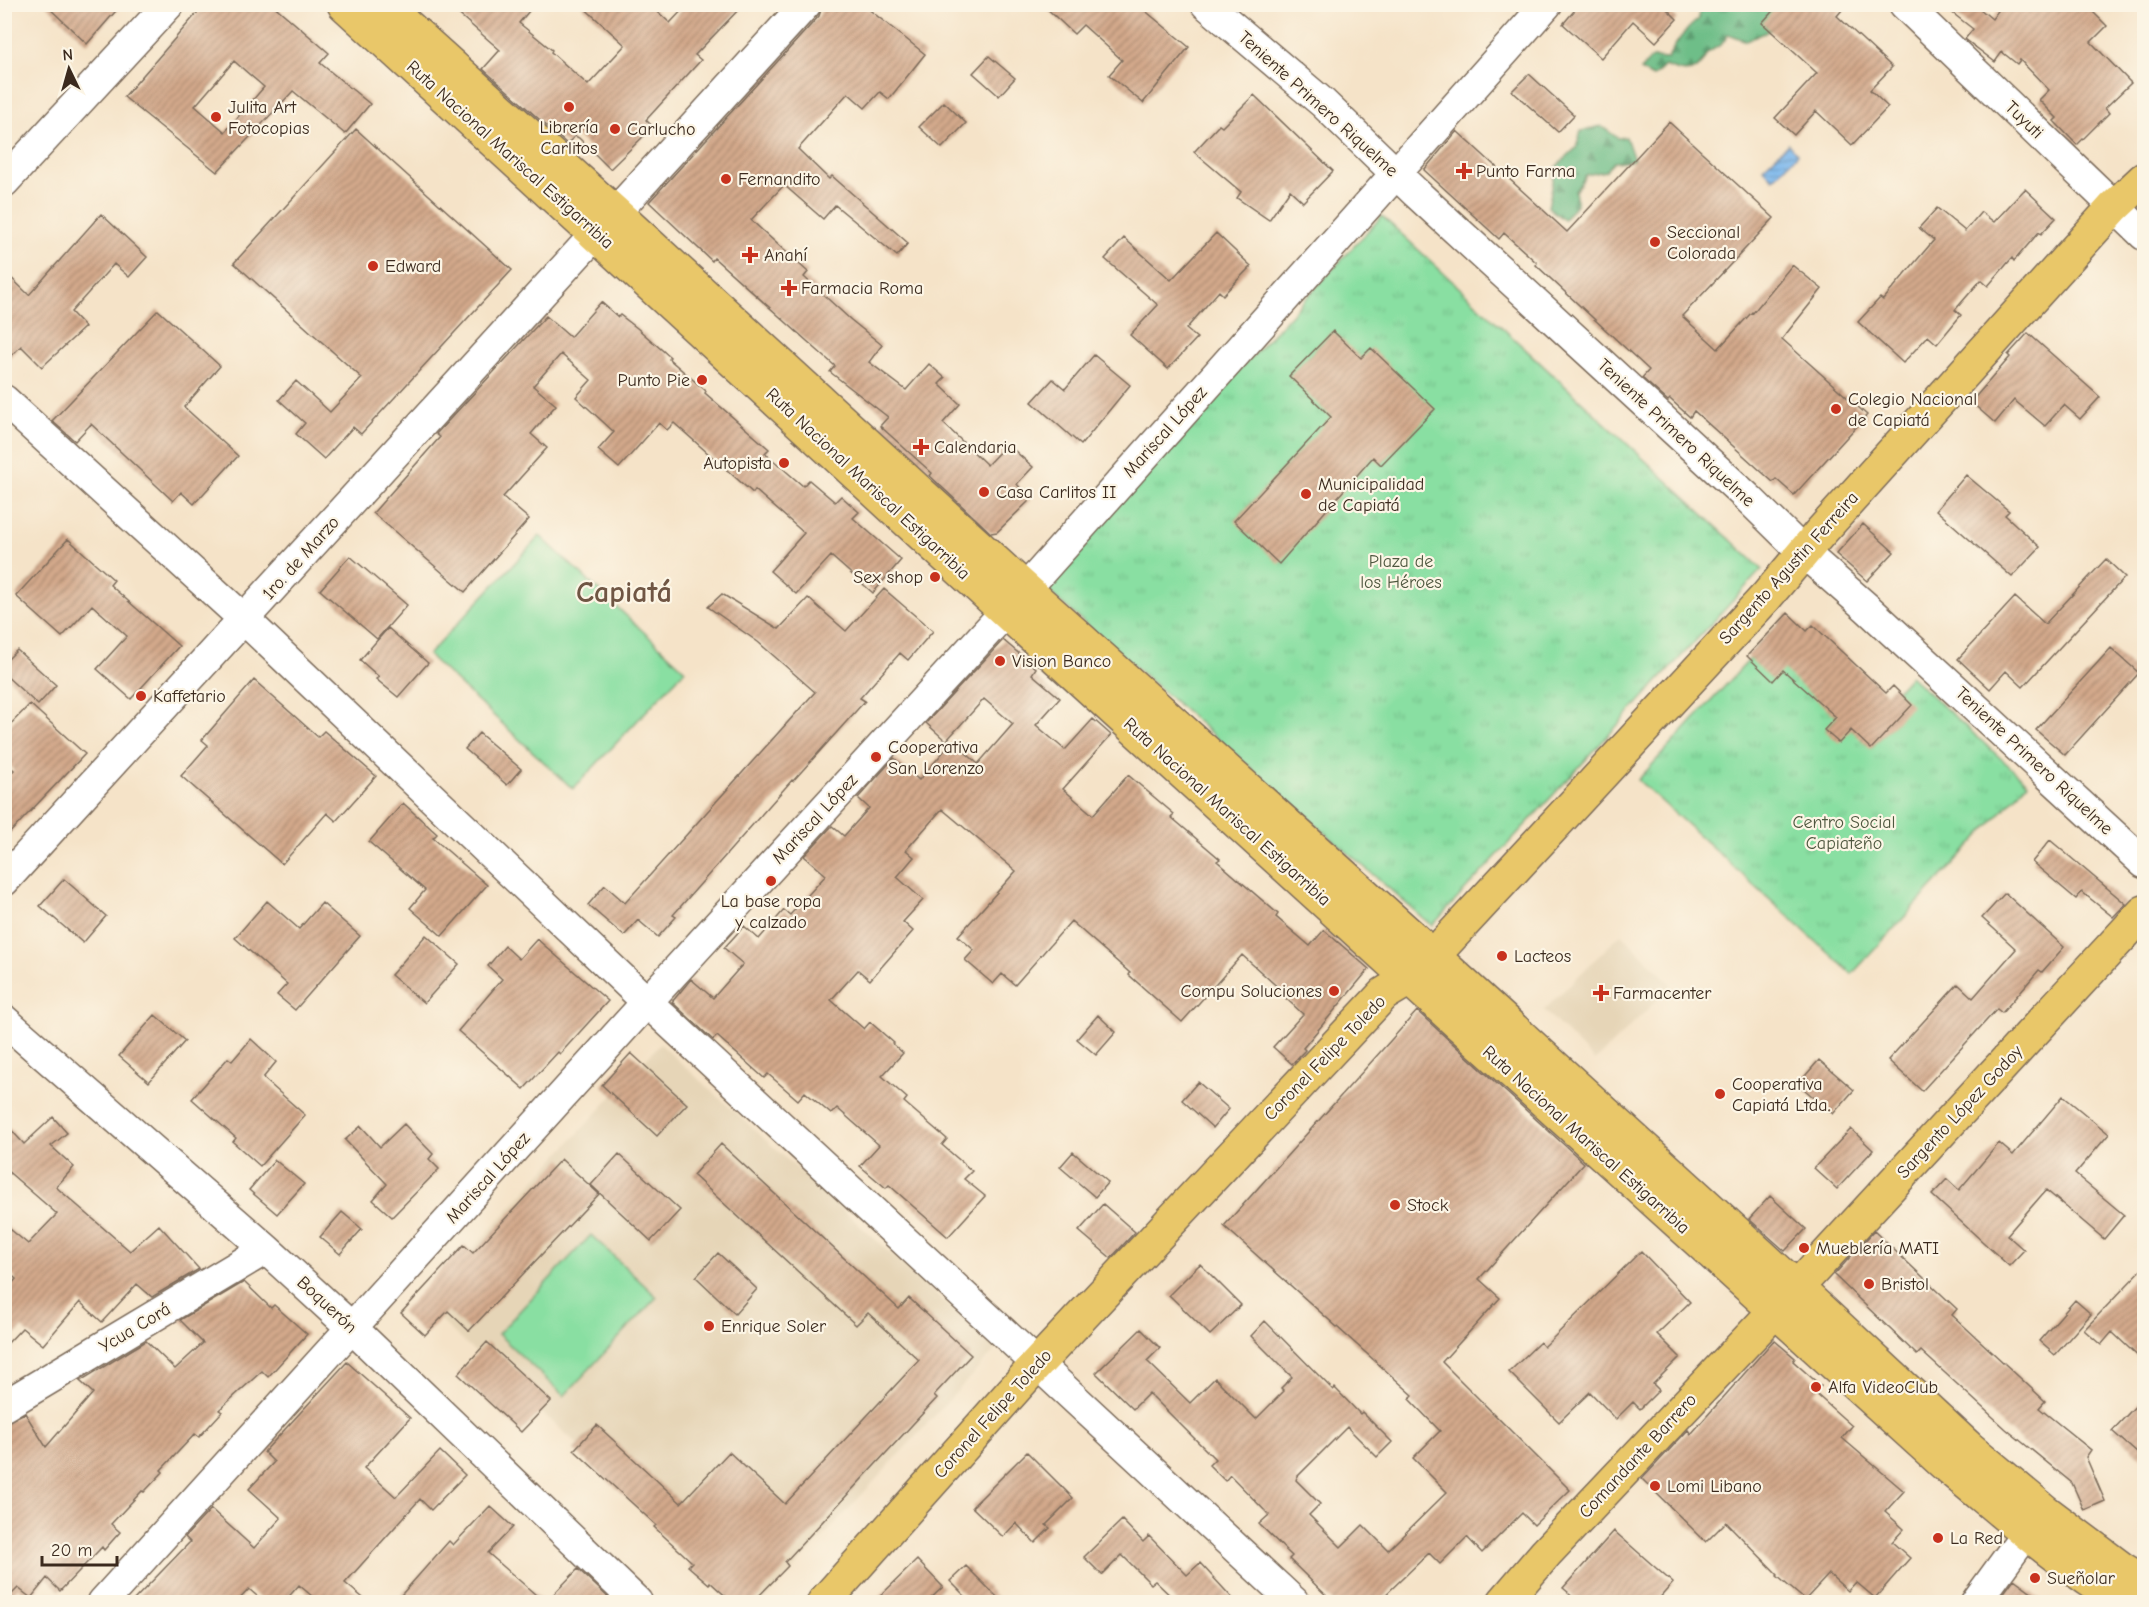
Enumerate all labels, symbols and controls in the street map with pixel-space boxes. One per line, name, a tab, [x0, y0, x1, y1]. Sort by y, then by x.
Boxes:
street label: Teniente Primero Riquelme	[1234, 27, 1402, 181]
north arrow	[39, 39, 99, 99]
text: N	[62, 46, 74, 64]
street label: Ruta Nacional Mariscal Estigarribia	[402, 56, 618, 254]
place label: Julita Art Fotocopias	[228, 97, 310, 139]
street label: Tuyuti	[2000, 97, 2048, 143]
marker: Librería Carlitos	[562, 100, 576, 114]
marker: Julita Art Fotocopias	[209, 110, 223, 124]
place label: Librería Carlitos	[539, 117, 599, 159]
place label: Carlucho	[627, 119, 695, 140]
marker: Carlucho	[608, 122, 622, 136]
place label: Punto Farma	[1476, 161, 1575, 182]
marker: Punto Farma	[1457, 164, 1471, 178]
place label: Fernandito	[738, 169, 821, 190]
marker: Fernandito	[719, 172, 733, 186]
place label: Seccional Colorada	[1667, 222, 1740, 264]
marker: Seccional Colorada	[1648, 235, 1662, 249]
place label: Anahí	[764, 245, 808, 266]
marker: Anahí	[741, 246, 759, 264]
place label: Edward	[385, 256, 441, 277]
marker: Edward	[366, 259, 380, 273]
place label: Farmacia Roma	[801, 278, 923, 299]
marker: Farmacia Roma	[782, 281, 796, 295]
street label: Teniente Primero Riquelme	[1593, 355, 1759, 511]
place label: Punto Pie	[617, 370, 690, 391]
marker: Punto Pie	[695, 373, 709, 387]
street label: Mariscal López	[1119, 382, 1212, 482]
street label: Ruta Nacional Mariscal Estigarribia	[762, 384, 974, 584]
place label: Colegio Nacional de Capiatá	[1848, 389, 1977, 431]
marker: Colegio Nacional de Capiatá	[1829, 402, 1843, 416]
place label: Calendaria	[934, 437, 1017, 458]
marker: Calendaria	[912, 438, 930, 456]
place label: Autopista	[703, 453, 772, 474]
marker: Autopista	[777, 456, 791, 470]
place label: Municipalidad de Capiatá	[1318, 474, 1424, 516]
place label: Casa Carlitos II	[996, 482, 1116, 503]
marker: Casa Carlitos II	[977, 485, 991, 499]
marker: Municipalidad de Capiatá	[1299, 487, 1313, 501]
street label: Sargento Agustin Ferreira	[1715, 487, 1863, 649]
street label: 1ro. de Marzo	[258, 512, 344, 604]
park label: Plaza de los Héroes	[1360, 551, 1442, 593]
place label: Sex shop	[853, 567, 923, 588]
marker: Sex shop	[928, 570, 942, 584]
district label: Capiatá	[576, 575, 672, 610]
place label: Vision Banco	[1012, 651, 1111, 672]
marker: Vision Banco	[993, 654, 1007, 668]
street label: Teniente Primero Riquelme	[1951, 683, 2117, 839]
place label: Kaffetario	[153, 686, 226, 707]
marker: Kaffetario	[134, 689, 148, 703]
street label: Ruta Nacional Mariscal Estigarribia	[1119, 713, 1335, 911]
place label: Cooperativa San Lorenzo	[888, 737, 984, 779]
marker: Cooperativa San Lorenzo	[869, 750, 883, 764]
street label: Mariscal López	[768, 769, 862, 868]
park label: Centro Social Capiateño	[1793, 812, 1896, 854]
marker: La base ropa y calzado	[764, 874, 778, 888]
place label: La base ropa y calzado	[721, 891, 821, 933]
place label: Lacteos	[1514, 946, 1571, 967]
marker: Lacteos	[1495, 949, 1509, 963]
place label: Compu Soluciones	[1180, 981, 1322, 1002]
place label: Farmacenter	[1613, 983, 1712, 1004]
marker: Compu Soluciones	[1327, 984, 1341, 998]
marker: Farmacenter	[1594, 986, 1608, 1000]
street label: Coronel Felipe Toledo	[1260, 991, 1390, 1125]
street label: Sargento López Godoy	[1893, 1040, 2028, 1183]
street label: Ruta Nacional Mariscal Estigarribia	[1478, 1041, 1694, 1239]
place label: Cooperativa Capiatá Ltda.	[1732, 1074, 1831, 1116]
marker: Cooperativa Capiatá Ltda.	[1713, 1087, 1727, 1101]
street label: Mariscal López	[442, 1128, 535, 1228]
place label: Stock	[1407, 1195, 1449, 1216]
marker: Stock	[1388, 1198, 1402, 1212]
place label: Mueblería MATI	[1816, 1238, 1939, 1259]
marker: Mueblería MATI	[1797, 1241, 1811, 1255]
street label: Boquerón	[293, 1272, 361, 1338]
place label: Bristol	[1881, 1274, 1929, 1295]
marker: Bristol	[1862, 1277, 1876, 1291]
street label: Ycua Corá	[96, 1299, 174, 1357]
place label: Enrique Soler	[721, 1316, 827, 1337]
marker: Enrique Soler	[702, 1319, 716, 1333]
street label: Coronel Felipe Toledo	[930, 1345, 1056, 1483]
place label: Alfa VideoClub	[1828, 1377, 1938, 1398]
marker: Alfa VideoClub	[1809, 1380, 1823, 1394]
street label: Comandante Barrero	[1575, 1389, 1701, 1523]
place label: Lomi Libano	[1667, 1476, 1762, 1497]
marker: Lomi Libano	[1648, 1479, 1662, 1493]
place label: La Red	[1950, 1528, 2003, 1549]
scale bar	[42, 1529, 117, 1567]
marker: La Red	[1931, 1531, 1945, 1545]
text: 20 m	[51, 1540, 92, 1561]
place label: Sueñolar	[2047, 1568, 2116, 1589]
marker: Sueñolar	[2028, 1571, 2042, 1585]

